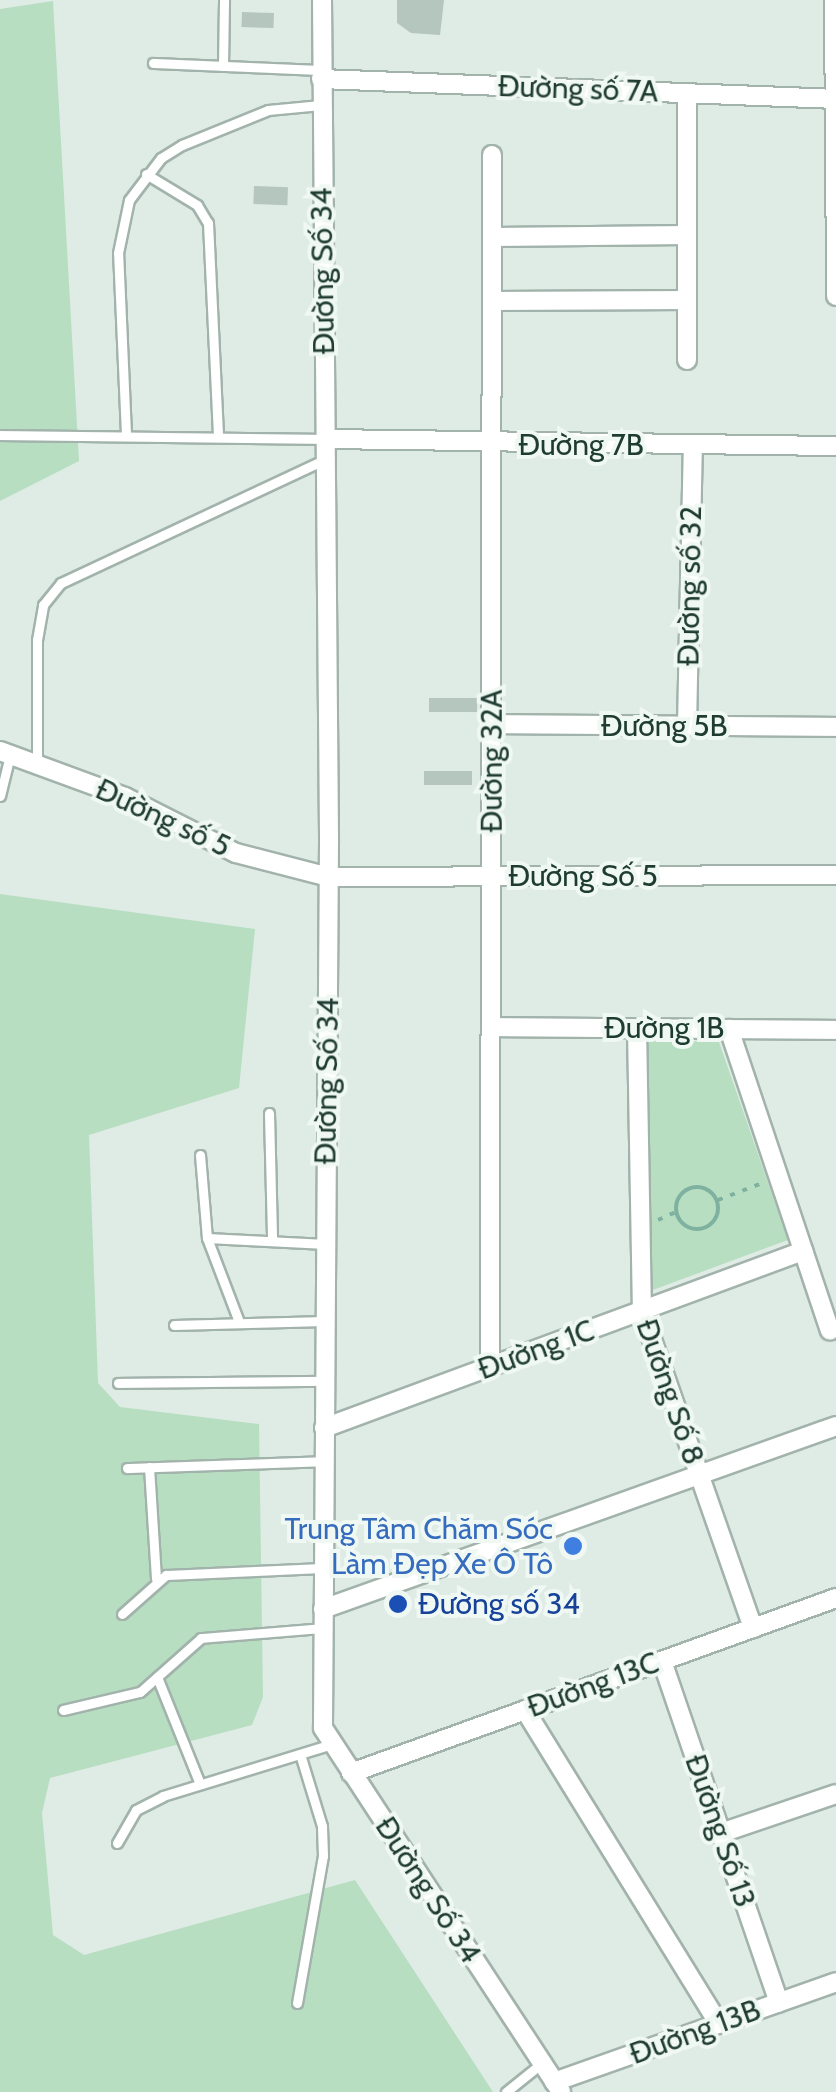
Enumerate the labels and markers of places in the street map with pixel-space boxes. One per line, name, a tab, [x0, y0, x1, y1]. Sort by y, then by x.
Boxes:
place label: Trung Tâm Chăm Sóc Làm Đẹp Xe Ô Tô	[285, 1511, 553, 1582]
marker: Trung Tâm Chăm Sóc Làm Đẹp Xe Ô Tô	[562, 1535, 584, 1557]
place label: Đường số 34	[418, 1586, 580, 1622]
marker: Đường số 34	[387, 1593, 409, 1615]

